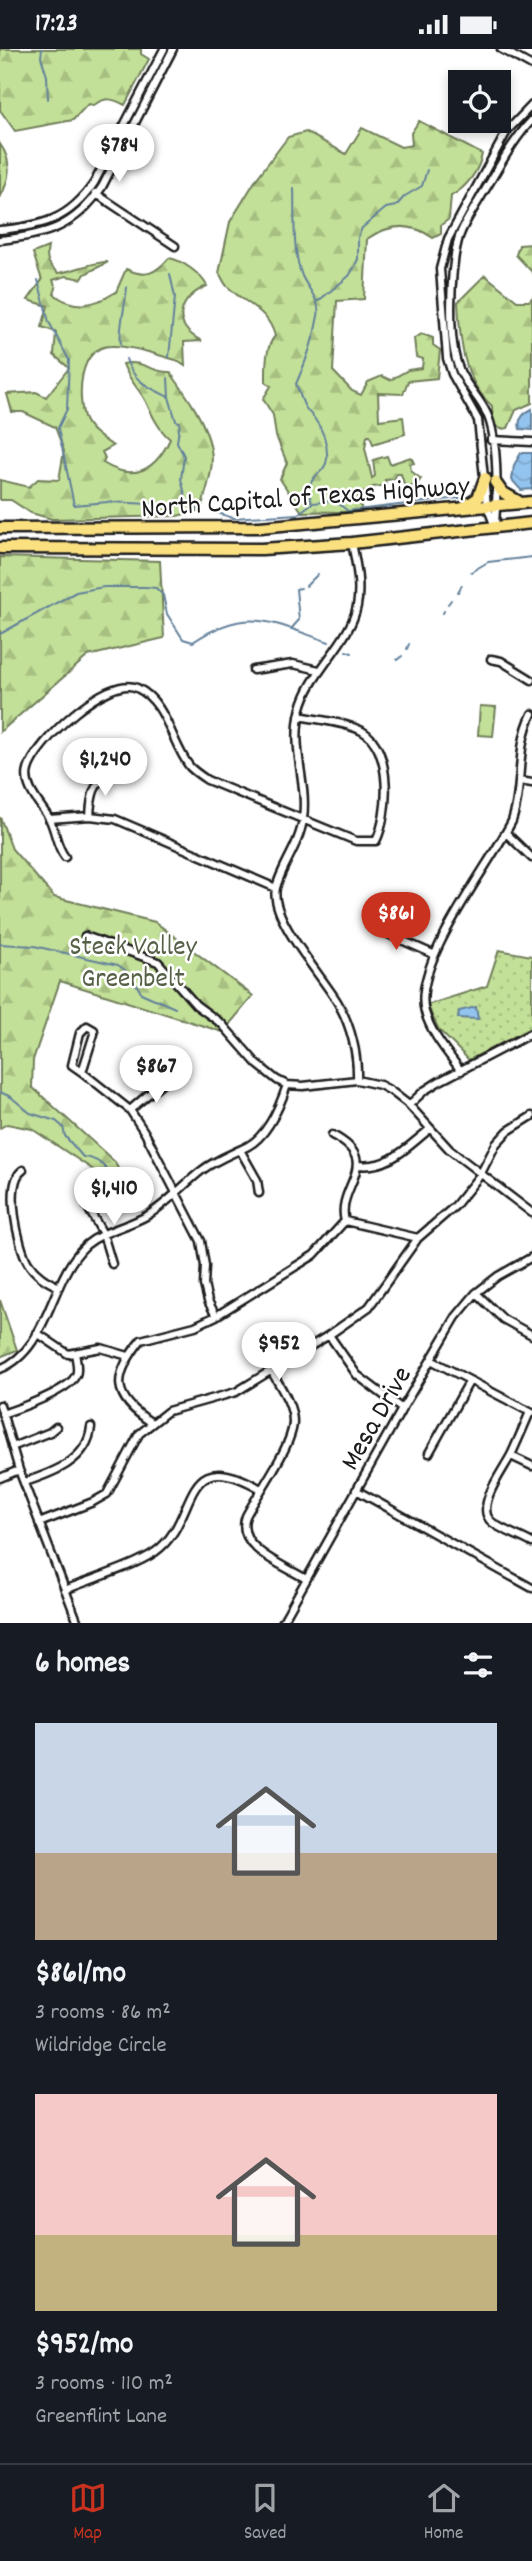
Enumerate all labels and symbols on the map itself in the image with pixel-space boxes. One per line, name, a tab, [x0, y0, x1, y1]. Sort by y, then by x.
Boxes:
pin: $784	[78, 125, 160, 184]
street label: North Capital of Texas Highway	[140, 469, 471, 531]
pin: $1,240	[48, 739, 162, 798]
pin: $861	[355, 893, 437, 952]
park label: Steck Valley Greenbelt	[69, 929, 198, 1001]
pin: $867	[115, 1045, 197, 1105]
pin: $1,410	[57, 1167, 171, 1227]
pin: $952	[238, 1323, 320, 1382]
street label: Mesa Drive	[333, 1360, 424, 1479]

